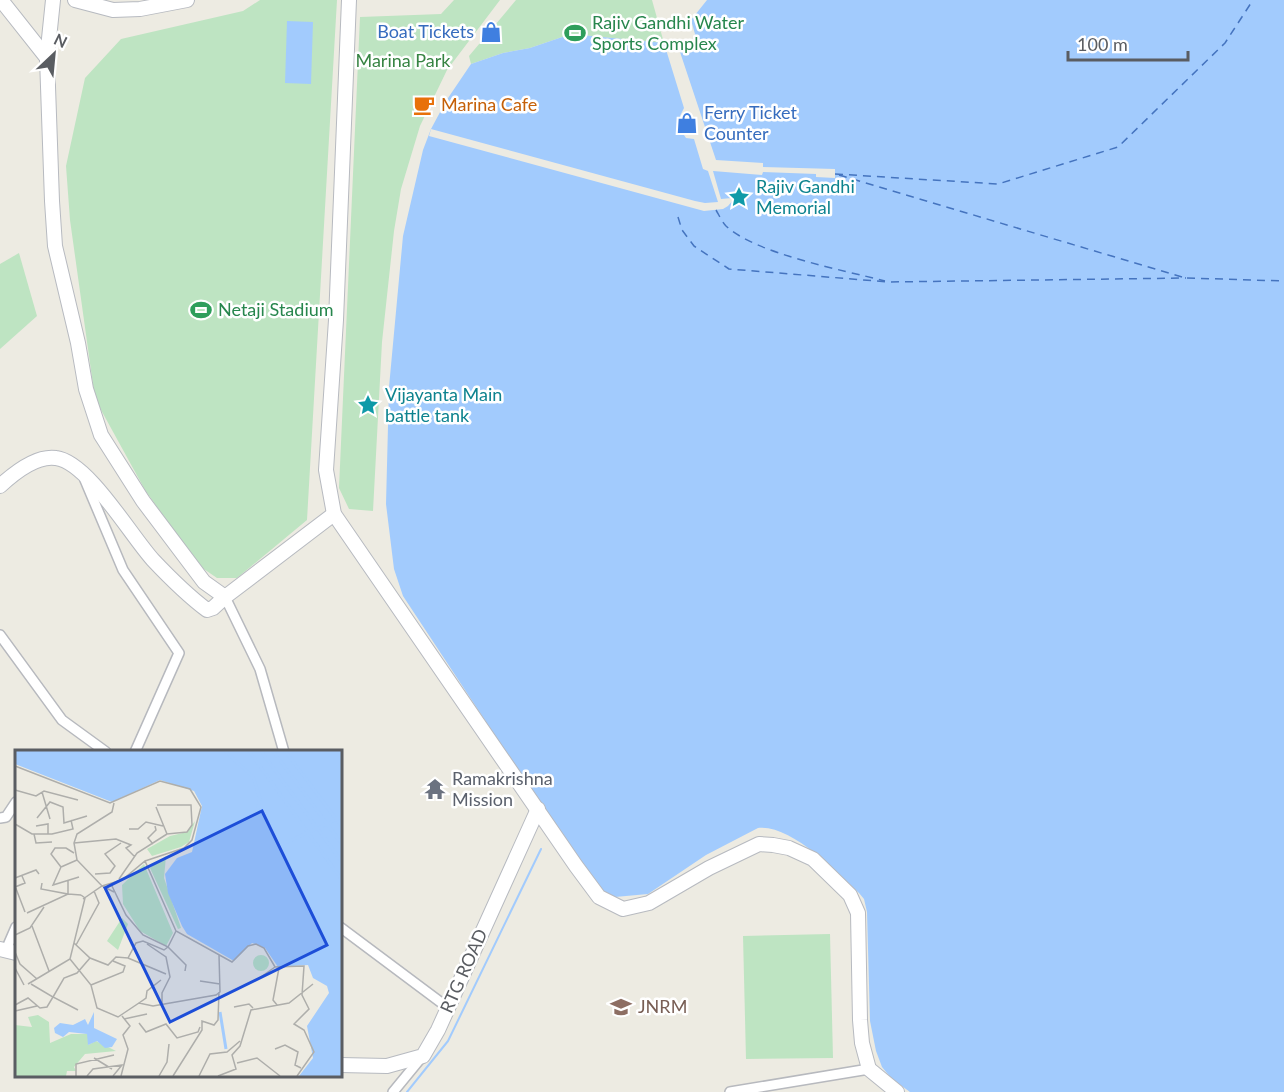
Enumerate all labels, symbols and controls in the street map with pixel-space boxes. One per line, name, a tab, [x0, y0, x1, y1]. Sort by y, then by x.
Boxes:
place label: Rajiv Gandhi Water Sports Complex	[592, 11, 744, 54]
place label: Boat Tickets	[377, 20, 474, 42]
shop icon: Boat Tickets	[479, 20, 503, 44]
sports icon: Rajiv Gandhi Water Sports Complex	[563, 21, 587, 45]
north arrow	[24, 24, 84, 84]
scale bar	[1068, 24, 1188, 62]
text: N	[51, 29, 70, 51]
text: 100 m	[1077, 33, 1128, 55]
park label: Marina Park	[355, 49, 451, 71]
cafe icon: Marina Cafe	[412, 93, 436, 117]
place label: Marina Cafe	[441, 93, 537, 115]
place label: Ferry Ticket Counter	[704, 101, 797, 144]
shop icon: Ferry Ticket Counter	[675, 111, 699, 135]
place label: Rajiv Gandhi Memorial	[756, 175, 855, 218]
place icon: Rajiv Gandhi Memorial	[727, 185, 751, 209]
sports icon: Netaji Stadium	[189, 298, 213, 322]
place label: Netaji Stadium	[218, 298, 334, 320]
place label: Vijayanta Main battle tank	[385, 383, 502, 426]
place icon: Vijayanta Main battle tank	[356, 393, 380, 417]
inset map	[15, 750, 342, 1077]
place label: Ramakrishna Mission	[452, 767, 553, 810]
temple icon: Ramakrishna Mission	[423, 777, 447, 801]
street label: RTG ROAD	[435, 925, 491, 1016]
school or university icon: JNRM	[609, 995, 633, 1019]
place label: JNRM	[638, 995, 687, 1017]

